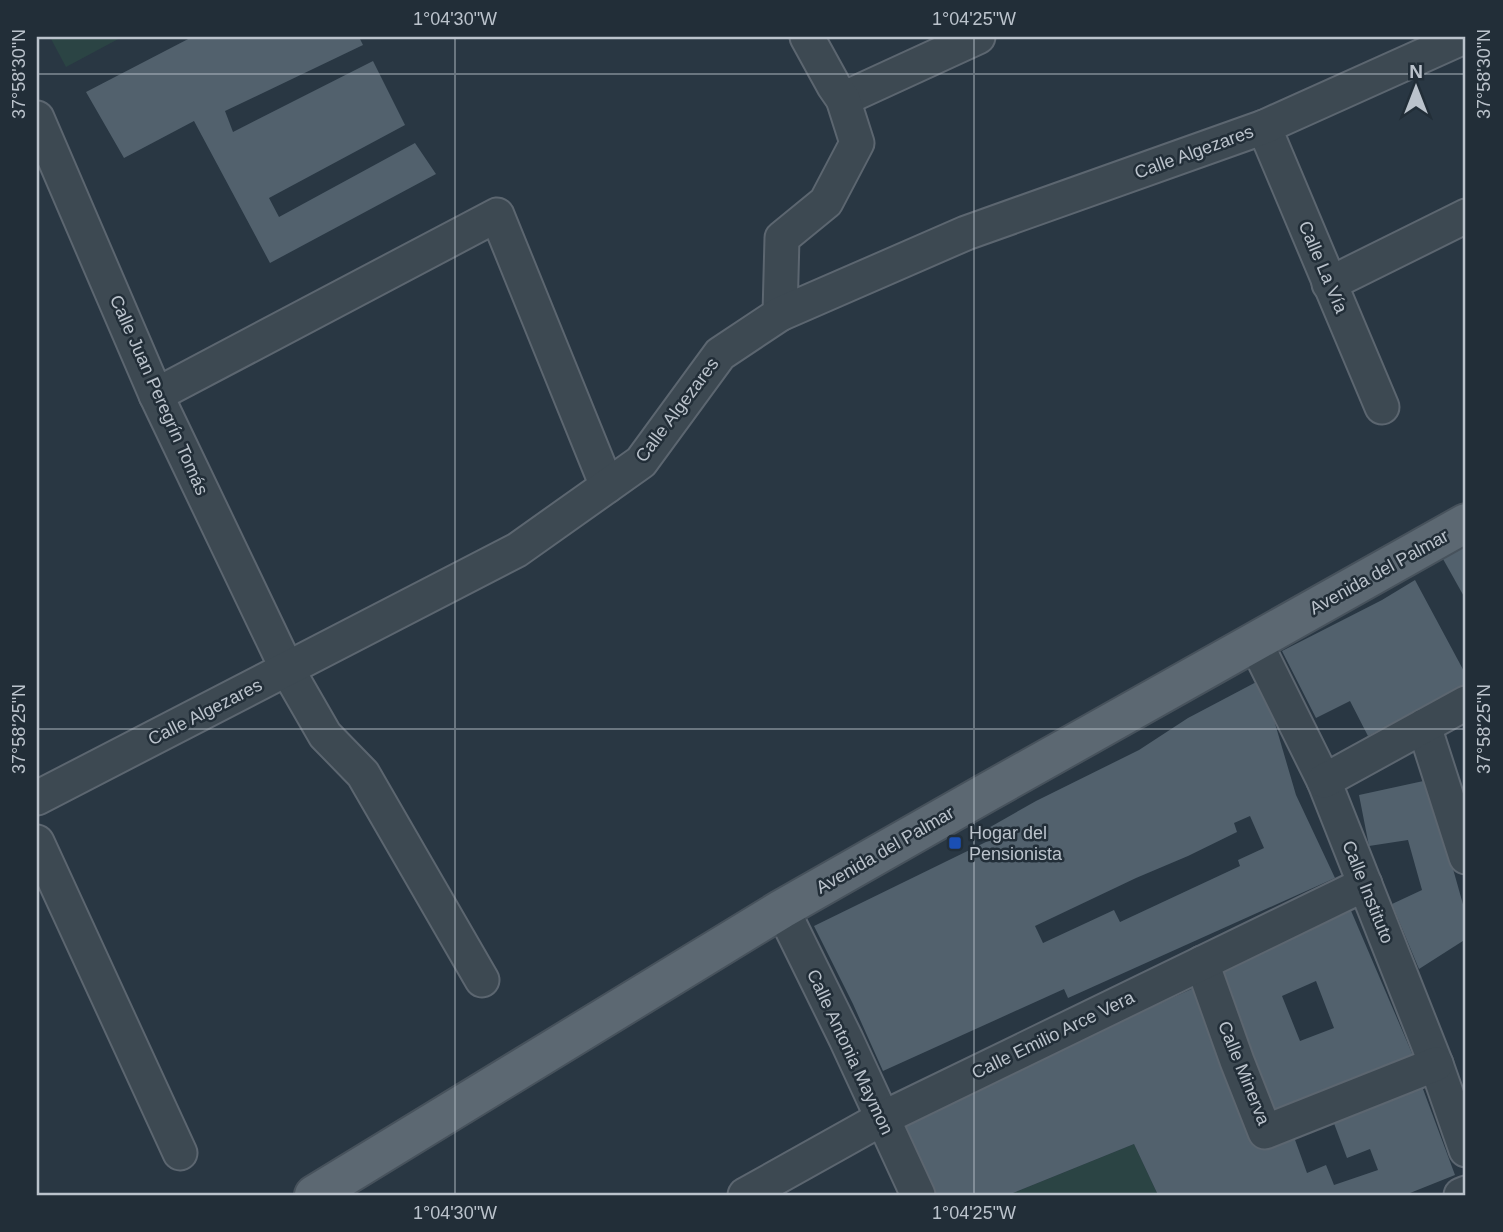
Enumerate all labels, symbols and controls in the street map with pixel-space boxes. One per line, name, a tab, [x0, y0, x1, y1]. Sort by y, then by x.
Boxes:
text: 1°04'30"W	[413, 9, 497, 29]
text: 1°04'25"W	[932, 9, 1016, 29]
text: 37°58'30"N	[9, 29, 29, 119]
text: 37°58'30"N	[1474, 29, 1494, 119]
north arrow	[1380, 52, 1450, 122]
text: N	[1409, 61, 1423, 82]
street label: Calle Algezares	[1132, 121, 1256, 183]
street label: Calle La Vía	[1295, 218, 1352, 317]
street label: Calle Juan Peregrín Tomás	[106, 292, 212, 498]
street label: Calle Algezares	[631, 354, 723, 466]
street label: Avenida del Palmar	[1306, 525, 1452, 619]
street label: Calle Algezares	[145, 675, 265, 749]
text: 37°58'25"N	[9, 684, 29, 774]
text: 37°58'25"N	[1474, 684, 1494, 774]
street label: Avenida del Palmar	[813, 802, 957, 898]
place label: Hogar del Pensionista	[969, 823, 1063, 864]
marker: Hogar del Pensionista	[947, 835, 963, 851]
street label: Calle Instituto	[1338, 838, 1398, 946]
street label: Calle Antonia Maymon	[803, 966, 897, 1138]
street label: Calle Emilio Arce Vera	[969, 987, 1138, 1083]
street label: Calle Minerva	[1214, 1018, 1274, 1129]
text: 1°04'30"W	[413, 1203, 497, 1223]
text: 1°04'25"W	[932, 1203, 1016, 1223]

